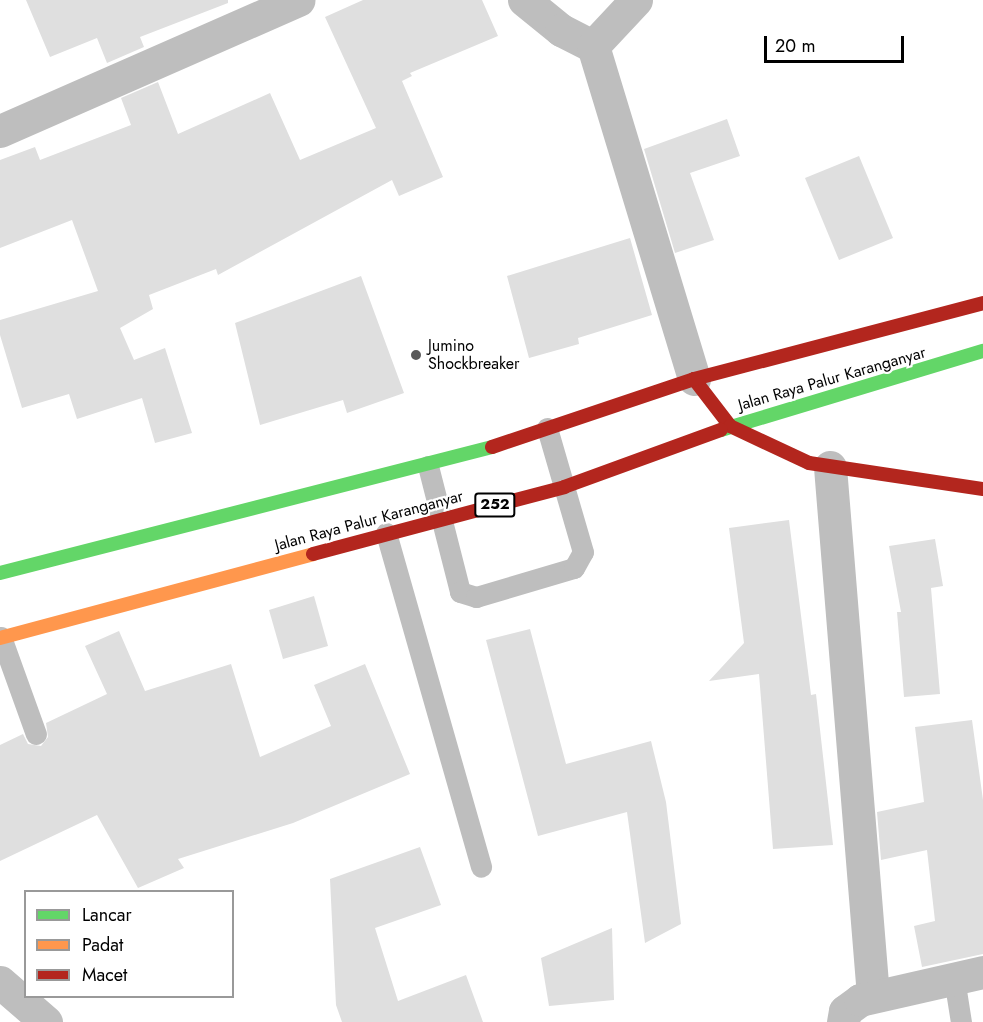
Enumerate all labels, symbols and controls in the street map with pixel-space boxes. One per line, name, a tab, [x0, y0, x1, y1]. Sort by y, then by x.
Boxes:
scale bar	[767, 24, 906, 62]
text: 20 m	[775, 33, 815, 59]
place label: Jumino Shockbreaker	[428, 336, 519, 374]
street label: Jalan Raya Palur Karanganyar	[736, 343, 928, 415]
marker: Jumino Shockbreaker	[409, 348, 423, 362]
street label: Jalan Raya Palur Karanganyar	[273, 487, 465, 555]
road number: 252	[474, 493, 516, 517]
legend	[24, 890, 234, 998]
text: Lancar	[82, 902, 132, 928]
text: Padat	[82, 932, 123, 958]
text: Macet	[82, 962, 127, 988]

